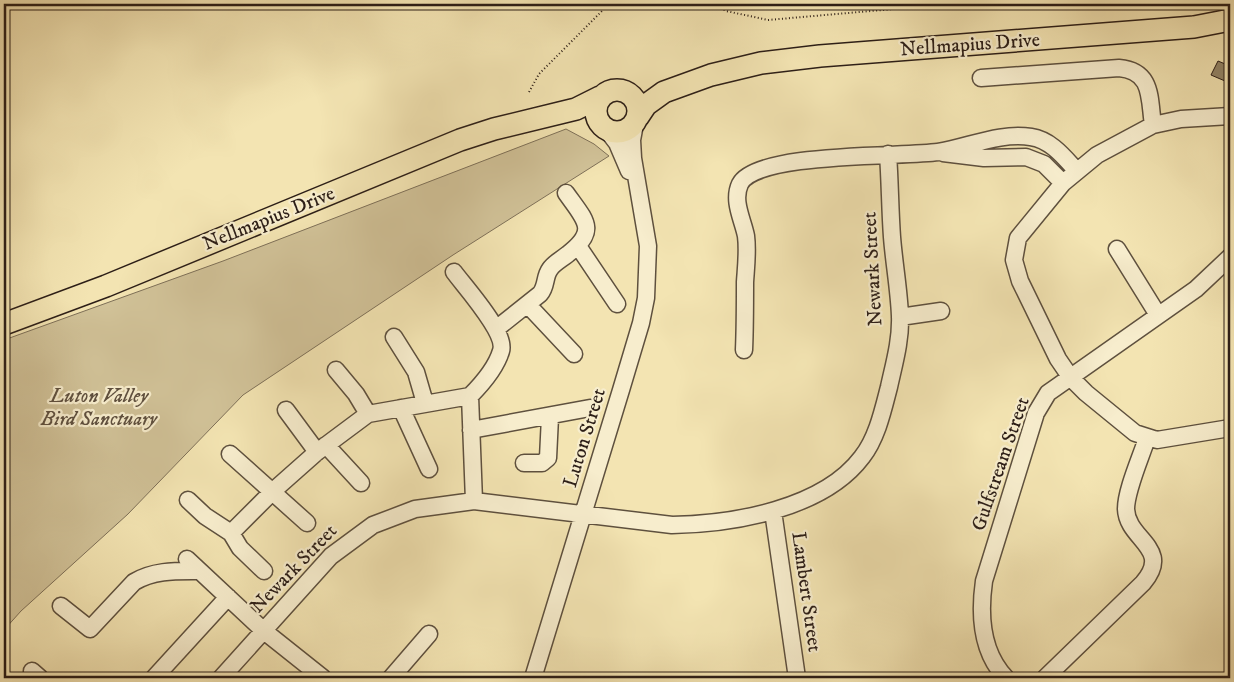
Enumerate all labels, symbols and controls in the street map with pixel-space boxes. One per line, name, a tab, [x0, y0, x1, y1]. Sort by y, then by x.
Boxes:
street label: Nellmapius Drive	[899, 28, 1041, 62]
street label: Nellmapius Drive	[199, 181, 339, 257]
street label: Newark Street	[858, 211, 888, 327]
park label: Luton Valley Bird Sanctuary	[40, 384, 158, 432]
street label: Luton Street	[558, 385, 612, 491]
street label: Gulfstream Street	[966, 394, 1036, 534]
street label: Newark Street	[245, 519, 343, 619]
street label: Lambert Street	[785, 530, 827, 654]

